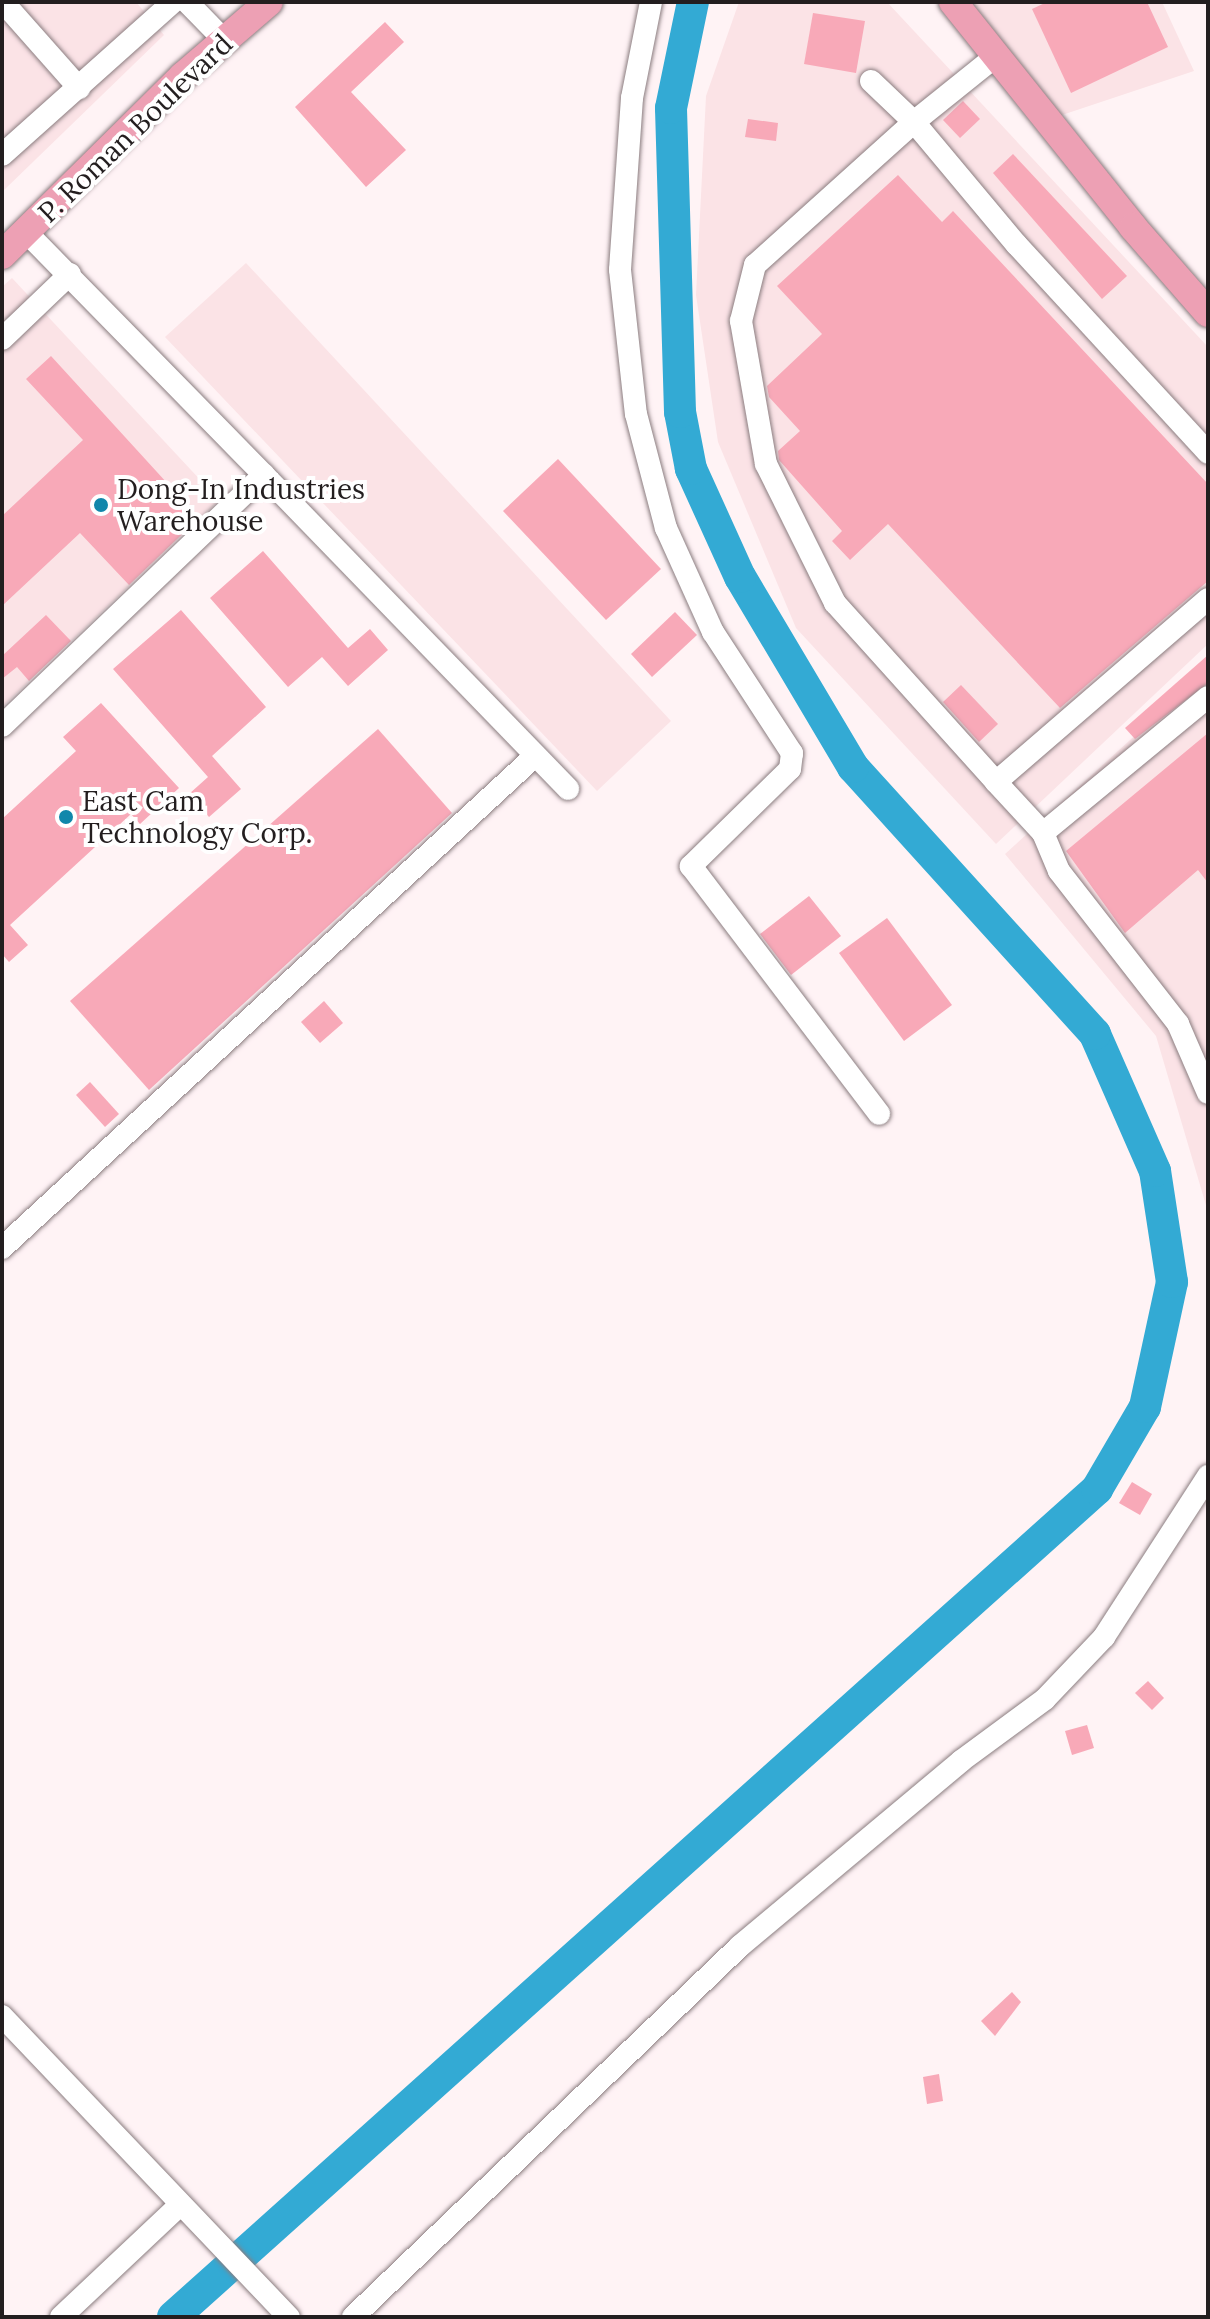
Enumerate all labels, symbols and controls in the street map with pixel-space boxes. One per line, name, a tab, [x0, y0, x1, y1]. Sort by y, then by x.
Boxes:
street label: P. Roman Boulevard	[31, 27, 239, 229]
place label: Dong-In Industries Warehouse	[117, 472, 365, 538]
marker: Dong-In Industries Warehouse	[92, 496, 110, 514]
place label: East Cam Technology Corp.	[82, 784, 312, 850]
marker: East Cam Technology Corp.	[57, 808, 75, 826]

